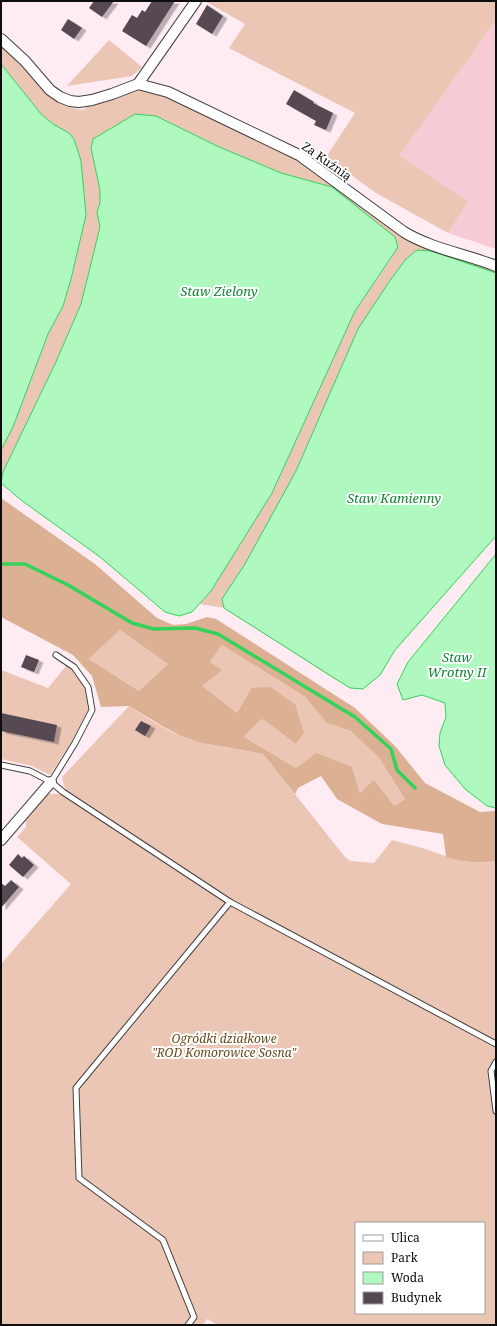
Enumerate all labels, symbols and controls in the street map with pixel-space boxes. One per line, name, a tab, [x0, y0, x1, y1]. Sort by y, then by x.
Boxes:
street label: Za Kuźnią	[299, 138, 356, 185]
water label: Staw Zielony	[180, 282, 258, 300]
water label: Staw Kamienny	[347, 489, 441, 507]
water label: Staw Wrotny II	[428, 648, 488, 681]
park label: Ogródki działkowe "ROD Komorowice Sosna"	[152, 1030, 297, 1061]
legend	[355, 1222, 485, 1314]
text: Ulica	[391, 1229, 420, 1246]
text: Park	[391, 1249, 419, 1266]
text: Woda	[391, 1269, 424, 1286]
text: Budynek	[391, 1289, 443, 1306]

